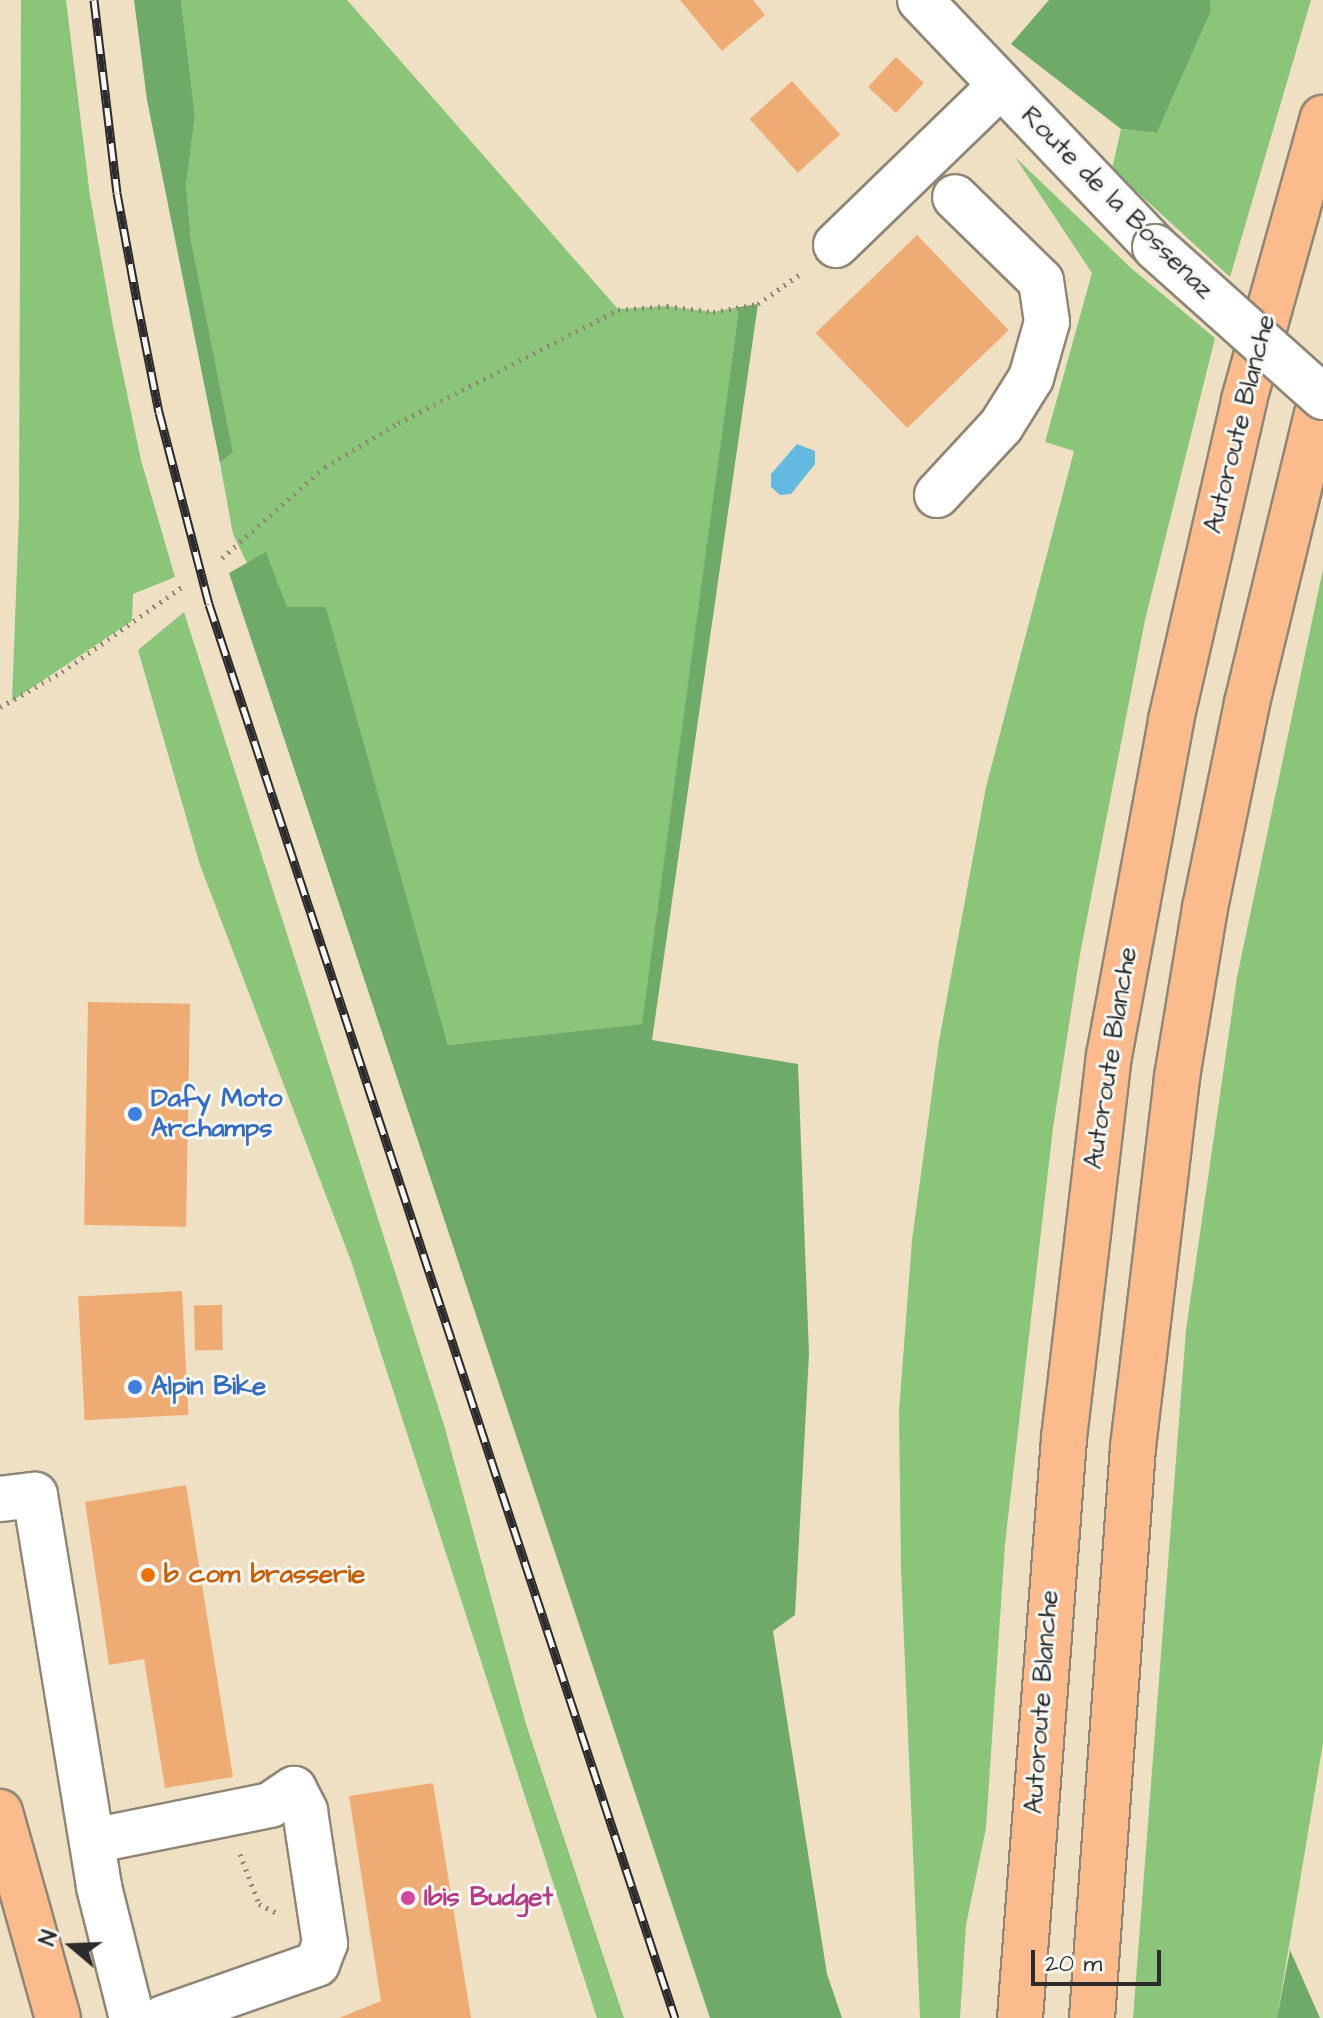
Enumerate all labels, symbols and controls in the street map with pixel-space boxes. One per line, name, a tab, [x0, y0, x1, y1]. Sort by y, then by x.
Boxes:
street label: Route de la Bossenaz	[1014, 100, 1220, 306]
street label: Autoroute Blanche	[1198, 311, 1282, 537]
street label: Autoroute Blanche	[1078, 945, 1144, 1171]
place label: Dafy Moto Archamps	[151, 1083, 282, 1144]
marker: Dafy Moto Archamps	[126, 1105, 144, 1123]
place label: Alpin Bike	[151, 1371, 266, 1403]
marker: Alpin Bike	[126, 1378, 144, 1396]
place label: b com brasserie	[164, 1559, 365, 1591]
marker: b com brasserie	[139, 1566, 157, 1584]
street label: Autoroute Blanche	[1019, 1589, 1065, 1815]
place label: Ibis Budget	[424, 1882, 553, 1914]
marker: Ibis Budget	[399, 1889, 417, 1907]
north arrow	[32, 1906, 112, 1986]
text: N	[32, 1926, 66, 1950]
scale bar	[1035, 1934, 1165, 1984]
text: 20 m	[1045, 1947, 1102, 1981]

